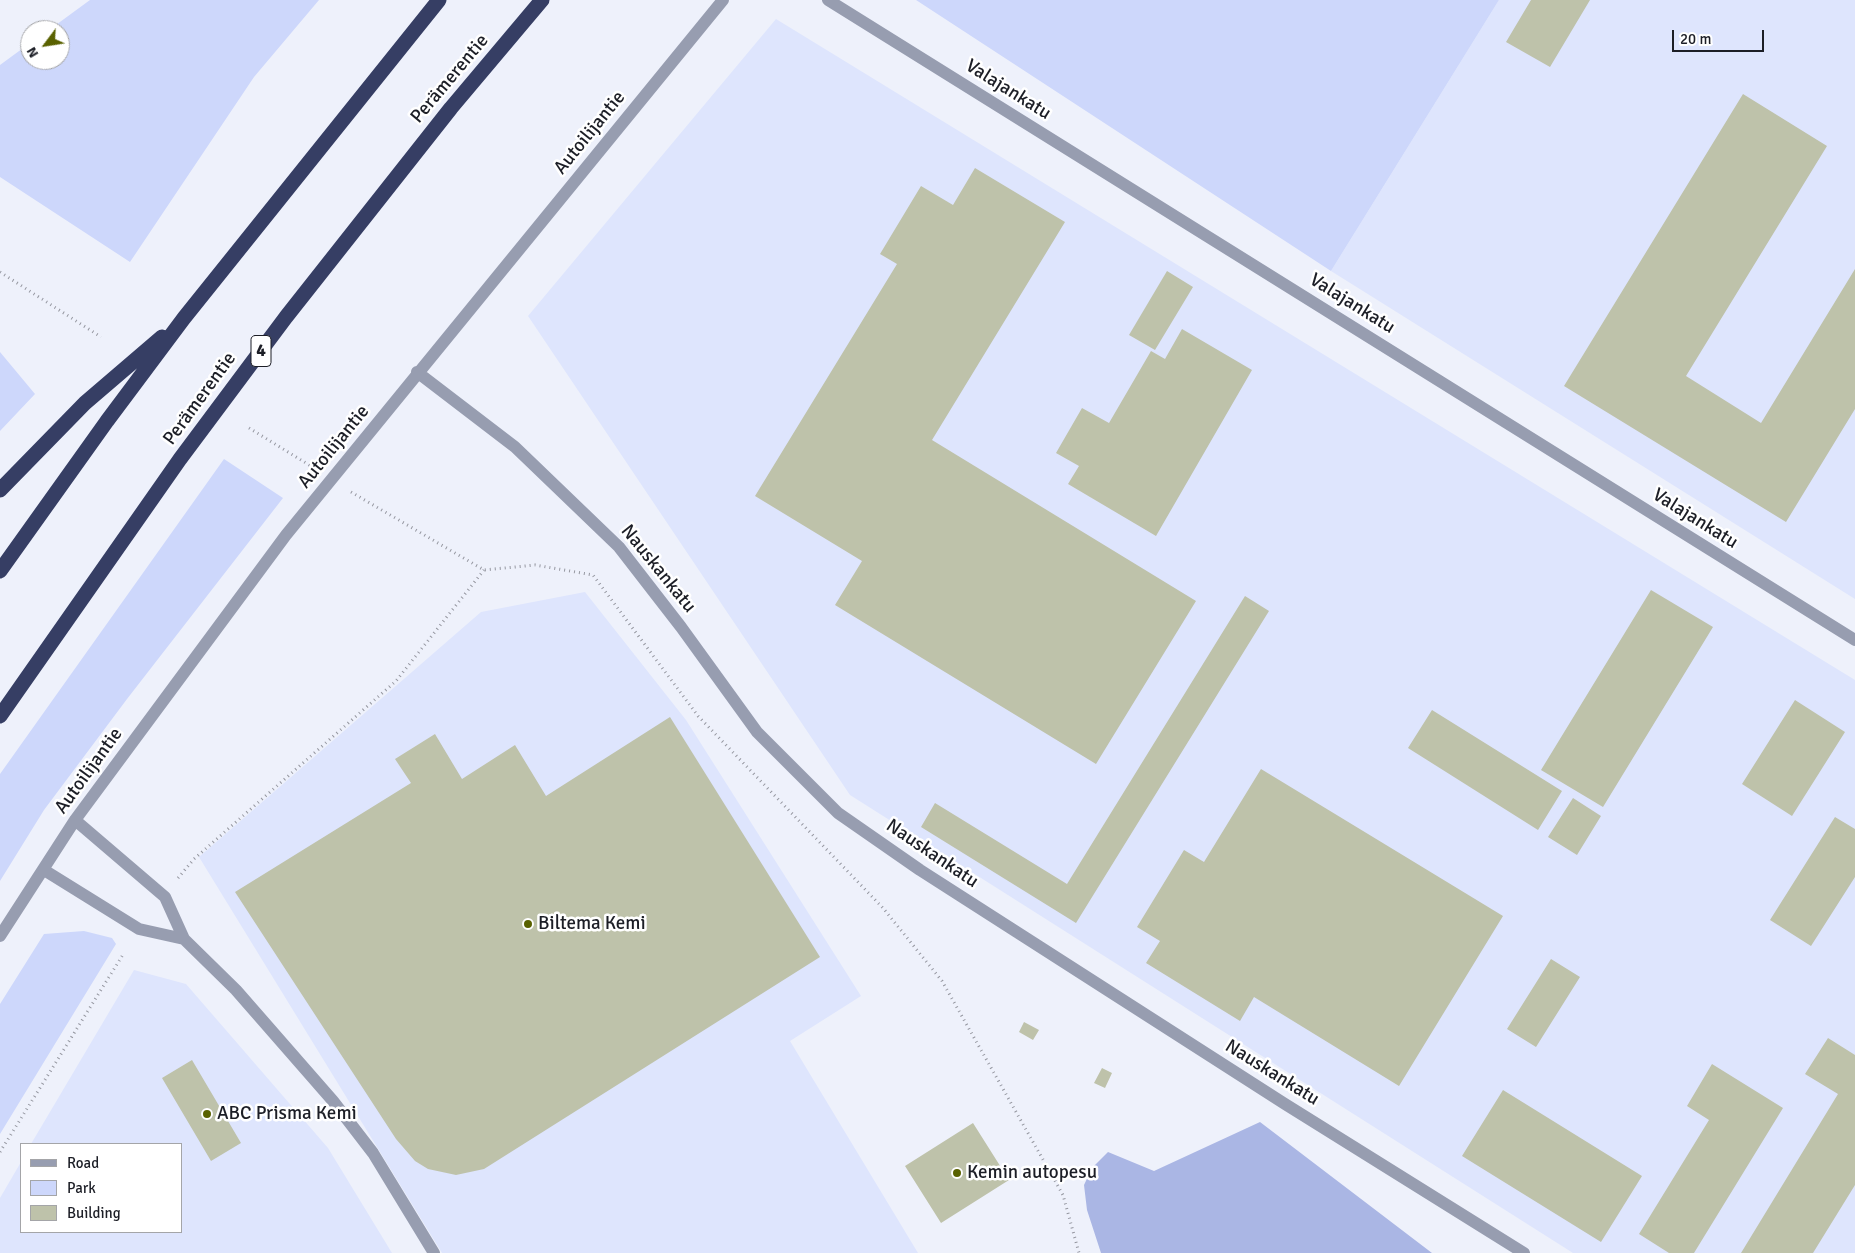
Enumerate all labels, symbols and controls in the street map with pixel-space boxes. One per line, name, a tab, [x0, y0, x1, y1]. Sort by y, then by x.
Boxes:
north arrow	[20, 20, 70, 70]
scale bar	[1675, 20, 1768, 52]
street label: Perämerentie	[406, 30, 494, 128]
text: 20 m	[1680, 30, 1711, 48]
text: N	[23, 44, 42, 61]
street label: Valajankatu	[961, 55, 1055, 125]
street label: Autoilijantie	[549, 87, 631, 179]
street label: Valajankatu	[1305, 269, 1399, 339]
road number: 4	[251, 336, 271, 366]
street label: Perämerentie	[159, 348, 241, 450]
street label: Autoilijantie	[293, 401, 375, 493]
street label: Valajankatu	[1648, 484, 1742, 554]
street label: Nauskankatu	[616, 520, 700, 618]
street label: Autoilijantie	[50, 724, 128, 818]
street label: Nauskankatu	[881, 815, 983, 893]
place label: Biltema Kemi	[538, 913, 646, 935]
marker: Biltema Kemi	[522, 918, 534, 930]
street label: Nauskankatu	[1221, 1035, 1323, 1111]
place label: ABC Prisma Kemi	[217, 1103, 357, 1125]
marker: ABC Prisma Kemi	[201, 1108, 213, 1120]
legend	[20, 1143, 182, 1233]
text: Road	[67, 1154, 99, 1172]
place label: Kemin autopesu	[967, 1162, 1097, 1184]
marker: Kemin autopesu	[951, 1167, 963, 1179]
text: Park	[67, 1179, 96, 1197]
text: Building	[67, 1204, 121, 1222]

